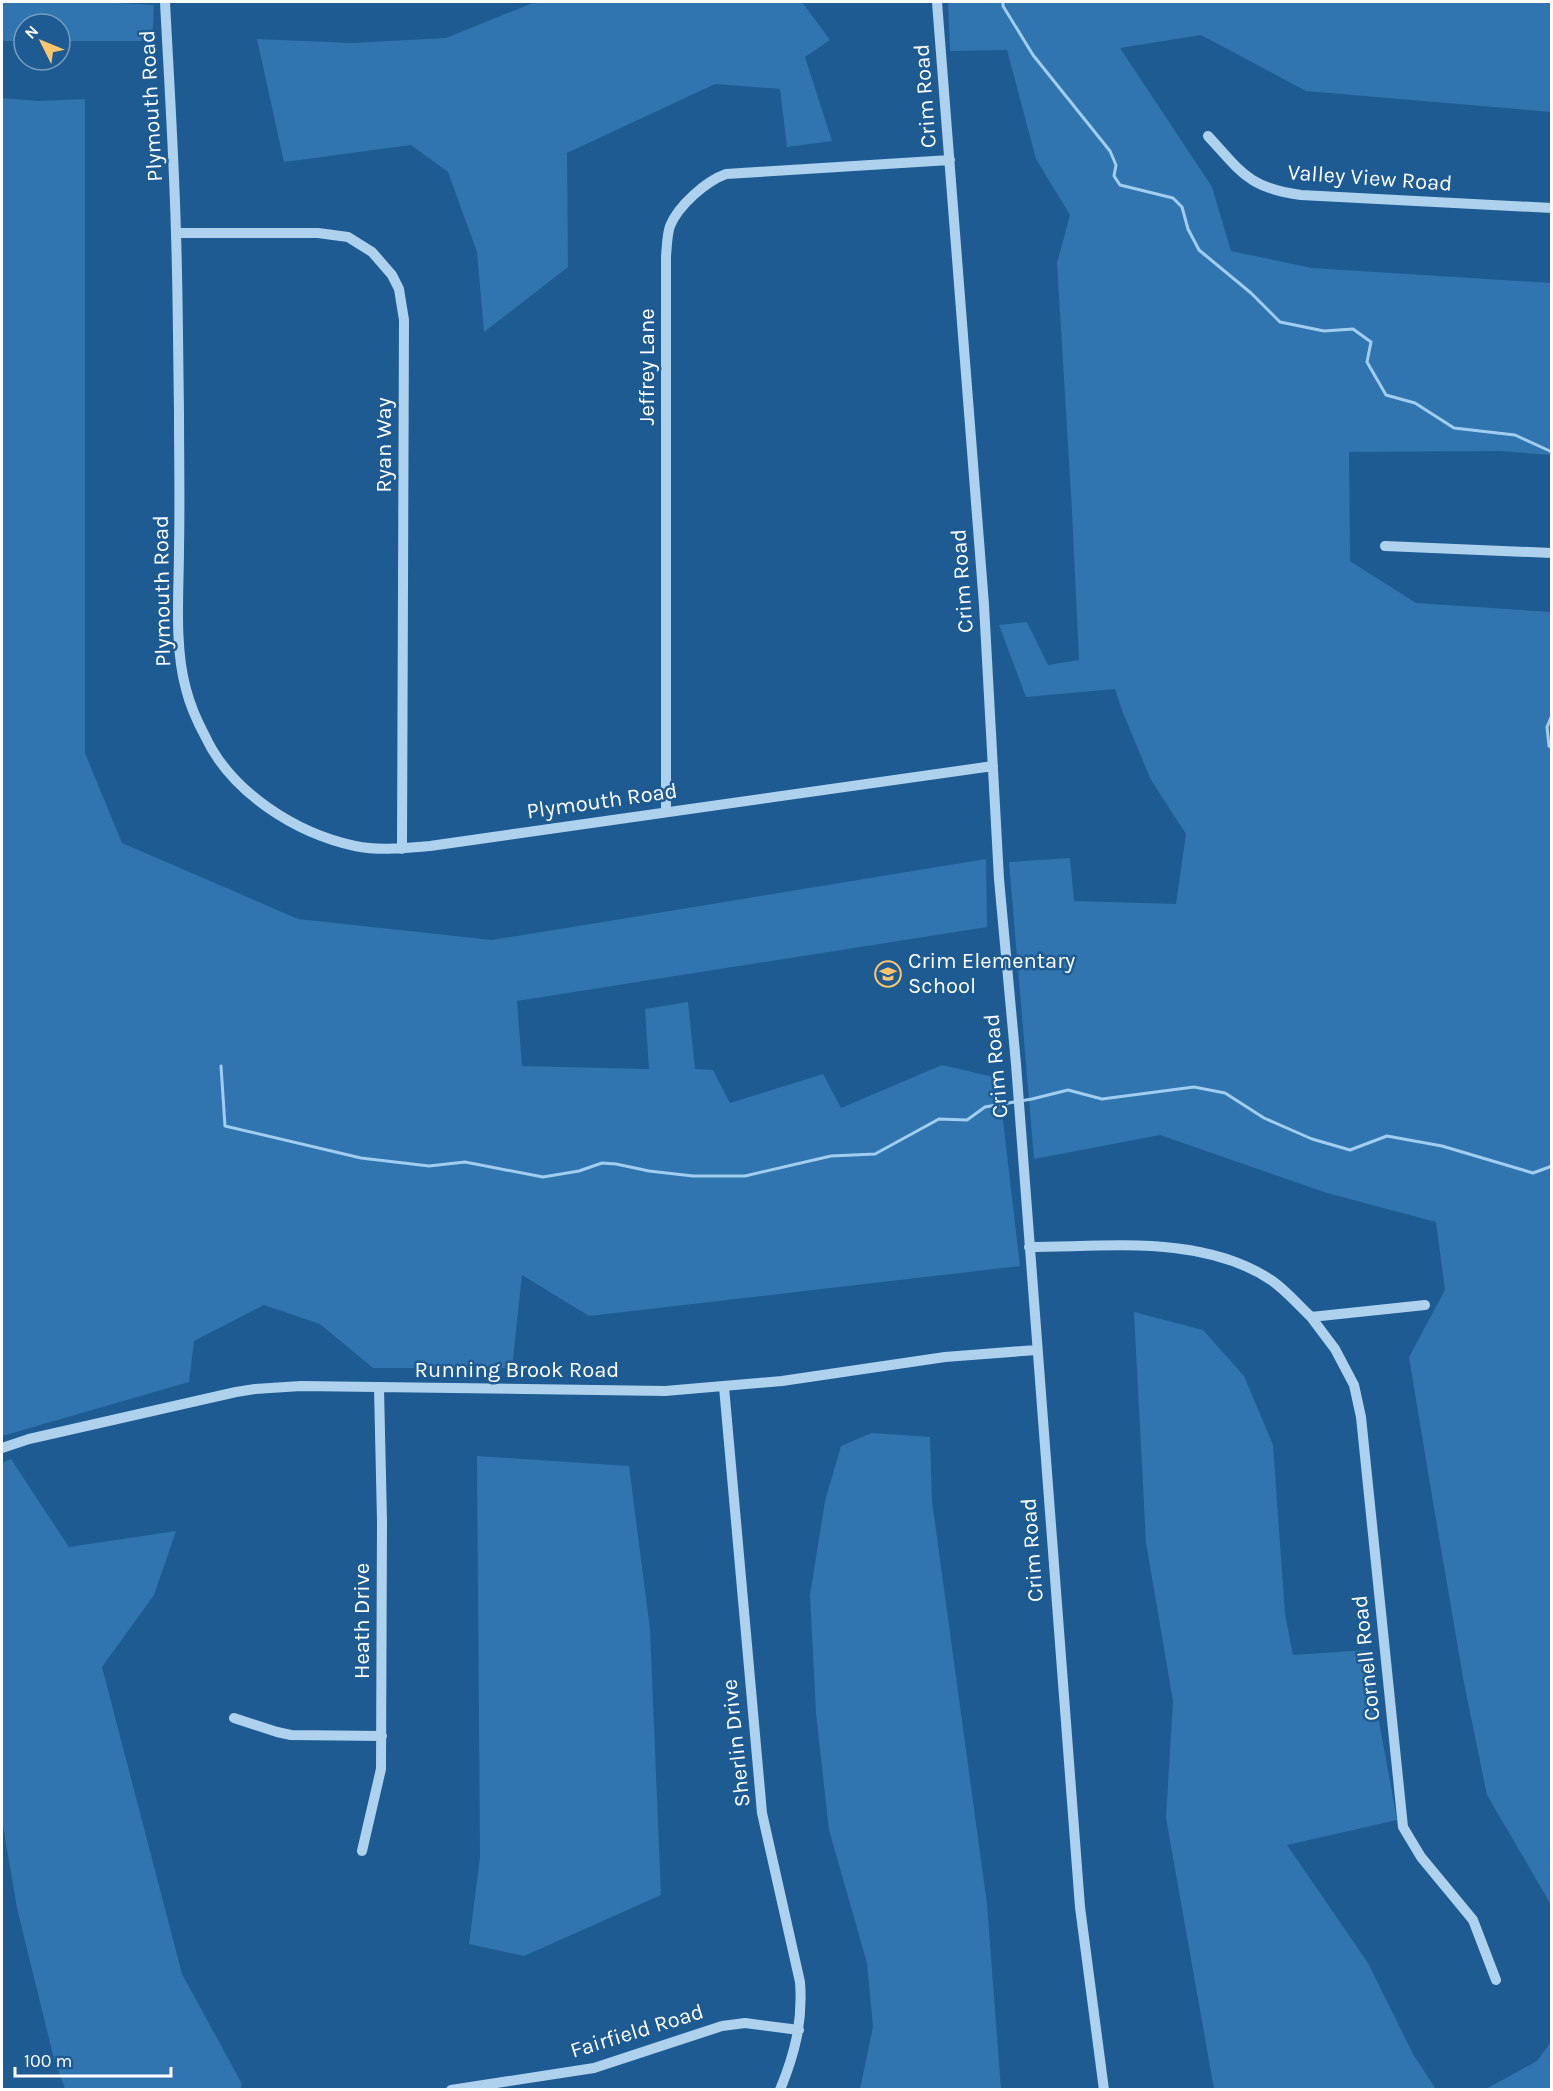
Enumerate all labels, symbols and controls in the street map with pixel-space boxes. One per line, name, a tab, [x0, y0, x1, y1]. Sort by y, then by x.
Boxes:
north arrow	[12, 12, 72, 72]
text: N	[21, 21, 42, 43]
street label: Plymouth Road	[134, 29, 168, 183]
street label: Crim Road	[908, 43, 942, 149]
street label: Valley View Road	[1287, 159, 1453, 197]
street label: Jeffrey Lane	[634, 309, 660, 425]
street label: Ryan Way	[371, 397, 397, 493]
street label: Plymouth Road	[148, 515, 176, 667]
street label: Crim Road	[945, 528, 979, 634]
street label: Plymouth Road	[525, 778, 679, 824]
place label: Crim Elementary School	[908, 948, 1075, 999]
school or university icon: Crim Elementary School	[873, 959, 903, 989]
street label: Crim Road	[978, 1013, 1014, 1119]
street label: Running Brook Road	[415, 1357, 619, 1383]
street label: Crim Road	[1015, 1497, 1049, 1603]
street label: Heath Drive	[349, 1563, 375, 1679]
street label: Cornell Road	[1346, 1594, 1386, 1722]
street label: Sherlin Drive	[716, 1678, 756, 1808]
street label: Fairfield Road	[567, 1998, 707, 2064]
scale bar	[15, 2040, 171, 2078]
text: 100 m	[24, 2050, 72, 2072]

